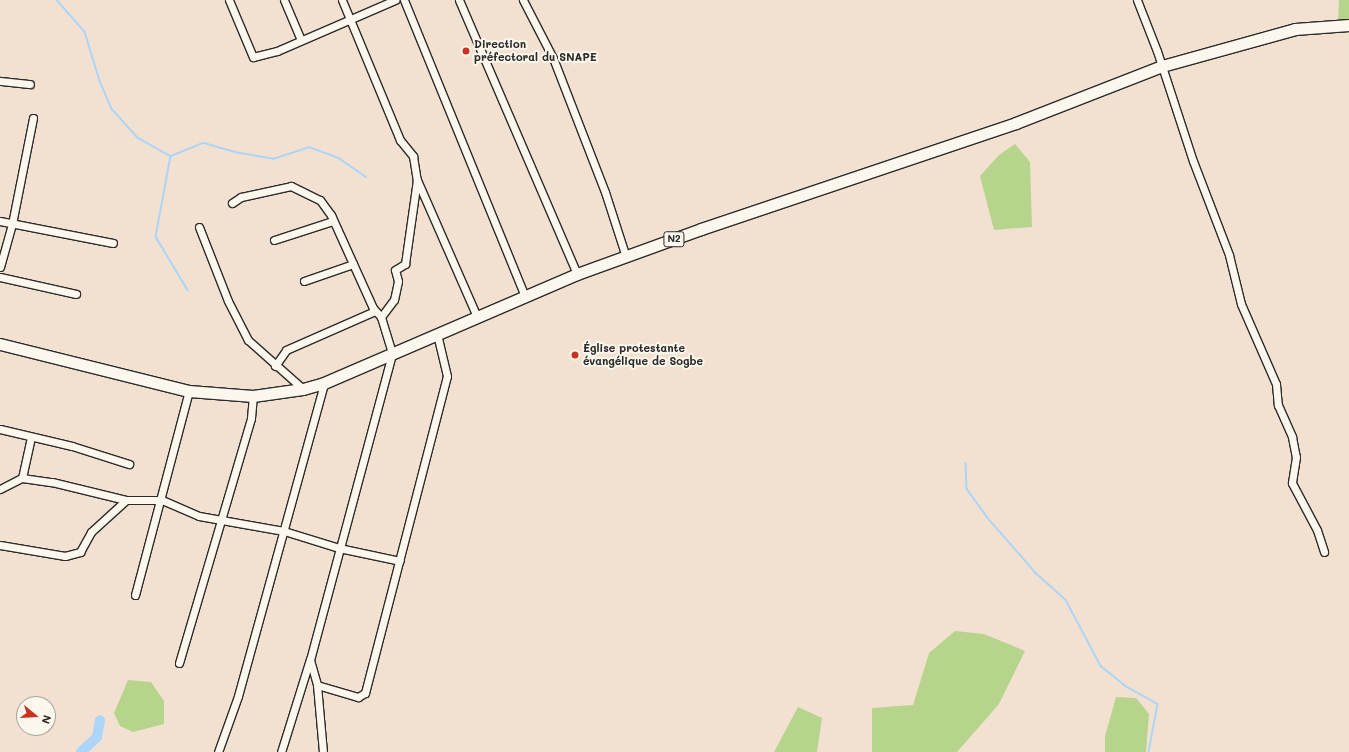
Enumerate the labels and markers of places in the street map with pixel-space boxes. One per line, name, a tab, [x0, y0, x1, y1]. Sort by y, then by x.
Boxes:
place label: Direction préfectoral du SNAPE	[474, 38, 597, 64]
marker: Direction préfectoral du SNAPE	[461, 46, 471, 56]
place label: Église protestante évangélique de Sogbe	[583, 342, 703, 368]
marker: Église protestante évangélique de Sogbe	[570, 350, 580, 360]

